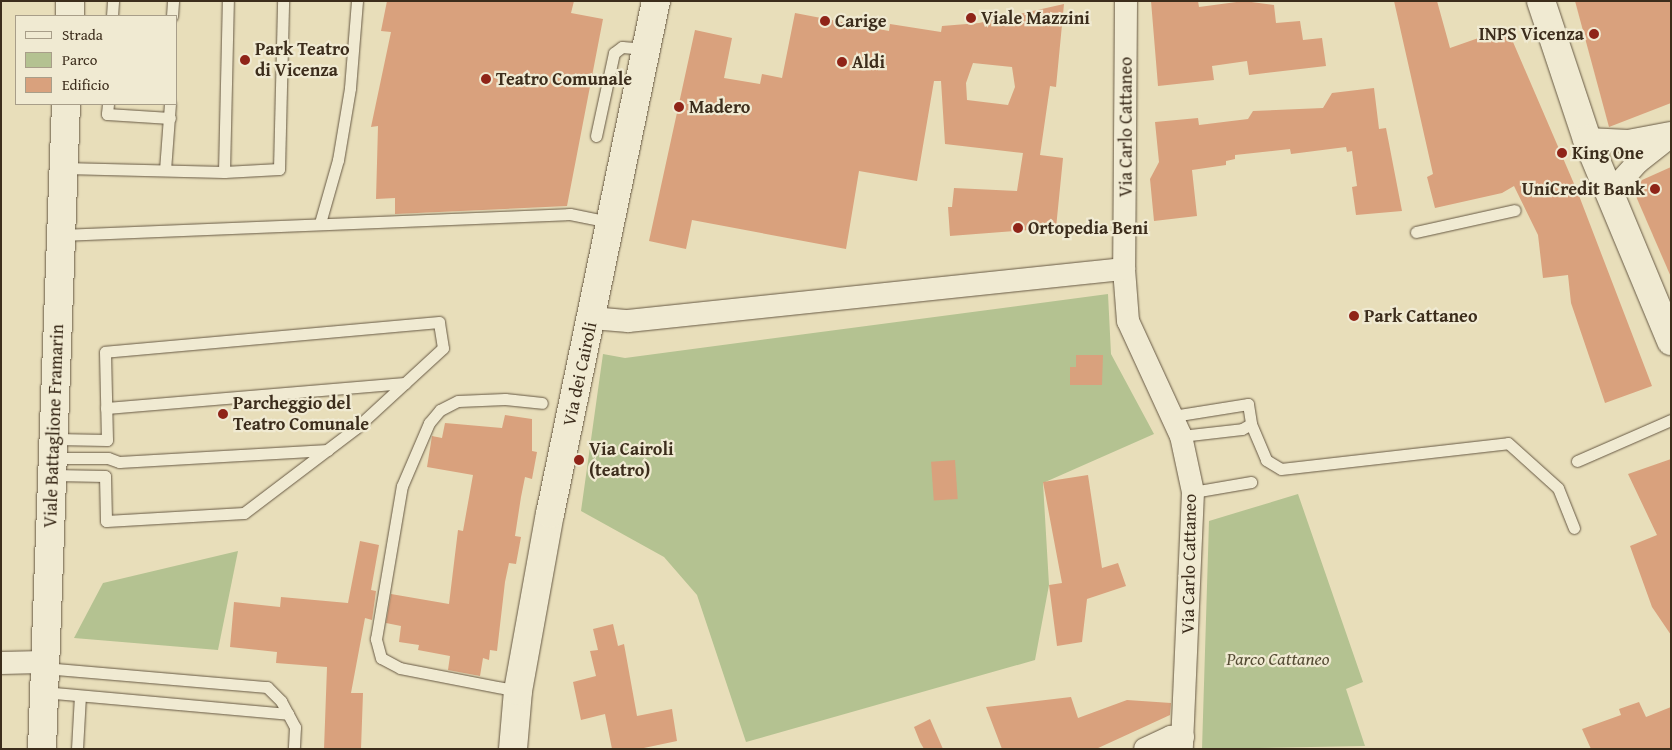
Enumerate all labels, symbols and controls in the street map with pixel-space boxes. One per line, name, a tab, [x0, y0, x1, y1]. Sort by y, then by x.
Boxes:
place label: Viale Mazzini	[981, 7, 1090, 29]
place label: Carige	[835, 10, 887, 32]
marker: Viale Mazzini	[965, 12, 977, 24]
legend	[15, 15, 178, 105]
marker: Carige	[819, 15, 831, 27]
place label: INPS Vicenza	[1479, 23, 1584, 45]
text: Strada	[62, 24, 103, 45]
marker: INPS Vicenza	[1588, 28, 1600, 40]
place label: Park Teatro di Vicenza	[255, 39, 350, 82]
text: Parco	[62, 49, 97, 70]
place label: Aldi	[852, 51, 885, 73]
marker: Park Teatro di Vicenza	[239, 54, 251, 66]
marker: Aldi	[836, 56, 848, 68]
street label: Via Carlo Cattaneo	[1115, 57, 1137, 197]
place label: Teatro Comunale	[496, 68, 632, 90]
marker: Teatro Comunale	[480, 73, 492, 85]
text: Edificio	[62, 74, 109, 95]
place label: Madero	[689, 96, 750, 118]
marker: Madero	[673, 101, 685, 113]
place label: King One	[1572, 142, 1644, 164]
marker: King One	[1556, 147, 1568, 159]
place label: UniCredit Bank	[1522, 178, 1645, 200]
marker: UniCredit Bank	[1649, 183, 1661, 195]
place label: Ortopedia Beni	[1028, 217, 1148, 239]
marker: Ortopedia Beni	[1012, 222, 1024, 234]
place label: Park Cattaneo	[1364, 305, 1477, 327]
marker: Park Cattaneo	[1348, 310, 1360, 322]
street label: Via dei Cairoli	[558, 320, 602, 428]
street label: Viale Battaglione Framarin	[40, 324, 68, 528]
place label: Parcheggio del Teatro Comunale	[233, 393, 369, 436]
marker: Parcheggio del Teatro Comunale	[217, 408, 229, 420]
place label: Via Cairoli (teatro)	[589, 439, 674, 482]
marker: Via Cairoli (teatro)	[573, 454, 585, 466]
street label: Via Carlo Cattaneo	[1177, 494, 1201, 634]
park label: Parco Cattaneo	[1227, 648, 1329, 670]

